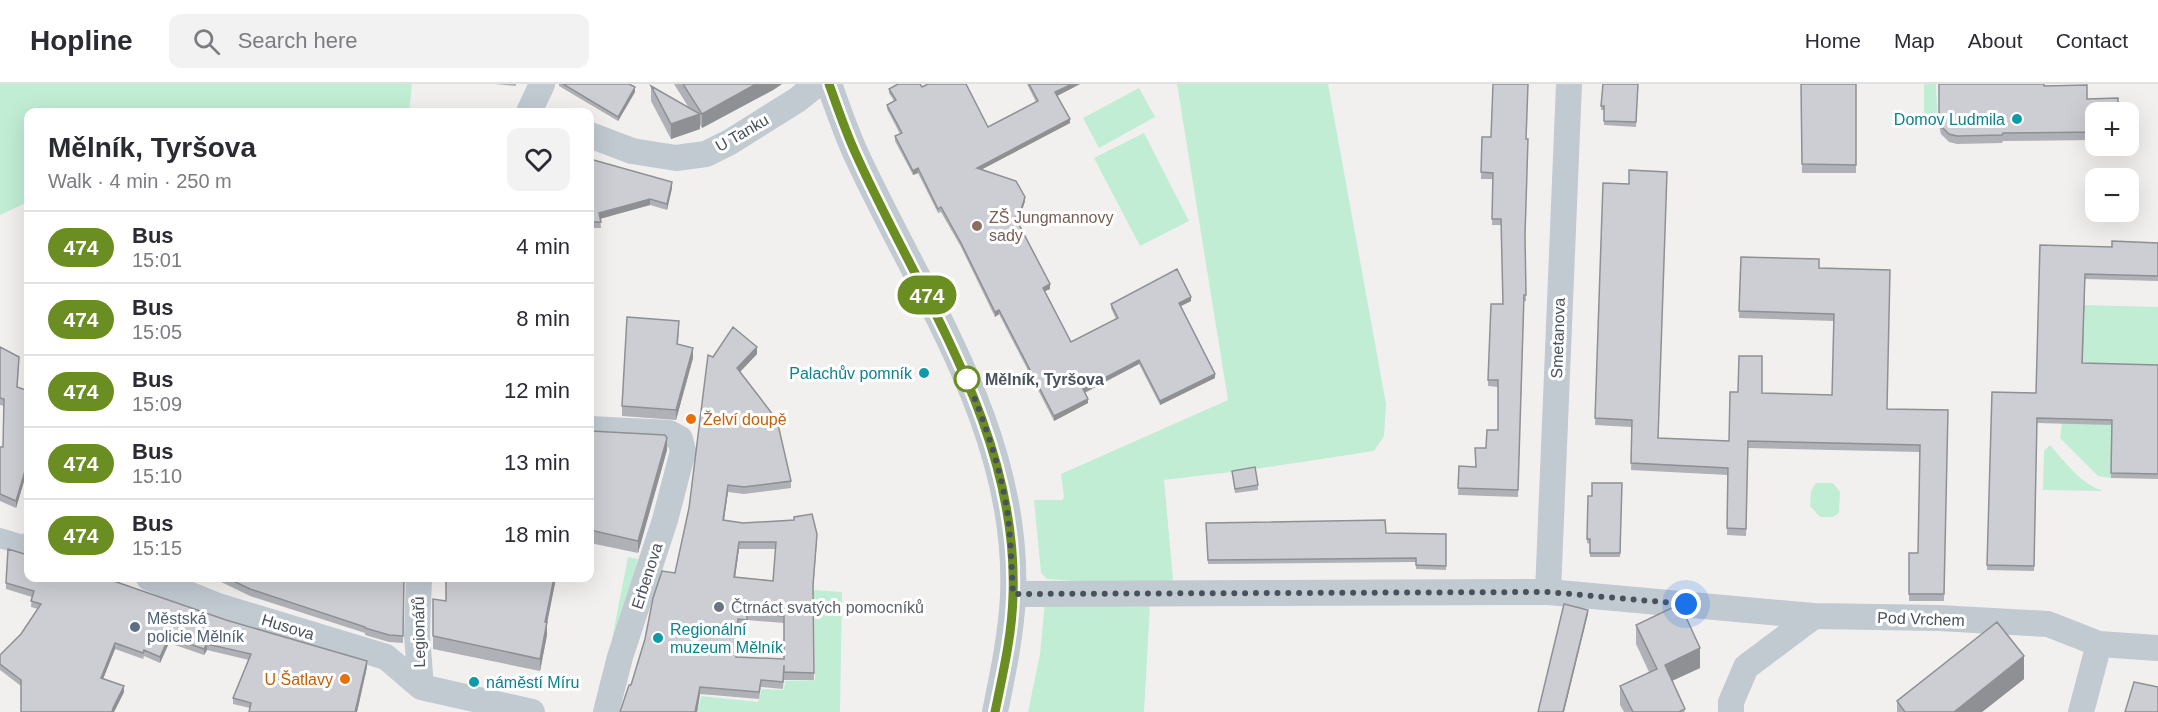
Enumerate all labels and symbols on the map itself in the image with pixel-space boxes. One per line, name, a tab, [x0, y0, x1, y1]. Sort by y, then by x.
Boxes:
street label: U Tanku	[712, 111, 772, 155]
place label: Domov Ludmila	[1894, 111, 2005, 128]
marker: Domov Ludmila	[2010, 112, 2024, 126]
place label: ZŠ Jungmannovy sady	[989, 208, 1114, 244]
marker: ZŠ Jungmannovy sady	[970, 219, 984, 233]
line badge: 474	[892, 276, 962, 314]
street label: Smetanova	[1548, 297, 1568, 379]
place label: Palachův pomník	[789, 365, 913, 382]
marker: Palachův pomník	[917, 366, 931, 380]
marker: Mělník, Tyršova	[954, 366, 980, 392]
place label: Mělník, Tyršova	[985, 371, 1104, 388]
place label: Želví doupě	[703, 410, 787, 428]
marker: Želví doupě	[684, 412, 698, 426]
street label: Erbenova	[628, 541, 666, 611]
your location	[1671, 589, 1701, 619]
street label: Legionářů	[410, 596, 428, 668]
place label: Čtrnáct svatých pomocníků	[731, 598, 924, 616]
marker: Čtrnáct svatých pomocníků	[712, 600, 726, 614]
street label: Pod Vrchem	[1877, 609, 1965, 629]
place label: Městská policie Mělník	[147, 610, 245, 645]
street label: Husova	[260, 611, 317, 643]
marker: Městská policie Mělník	[128, 620, 142, 634]
place label: Regionální muzeum Mělník	[670, 621, 784, 656]
marker: Regionální muzeum Mělník	[651, 631, 665, 645]
place label: U Šatlavy	[265, 670, 333, 688]
marker: U Šatlavy	[338, 672, 352, 686]
place label: náměstí Míru	[486, 674, 579, 691]
marker: náměstí Míru	[467, 675, 481, 689]

